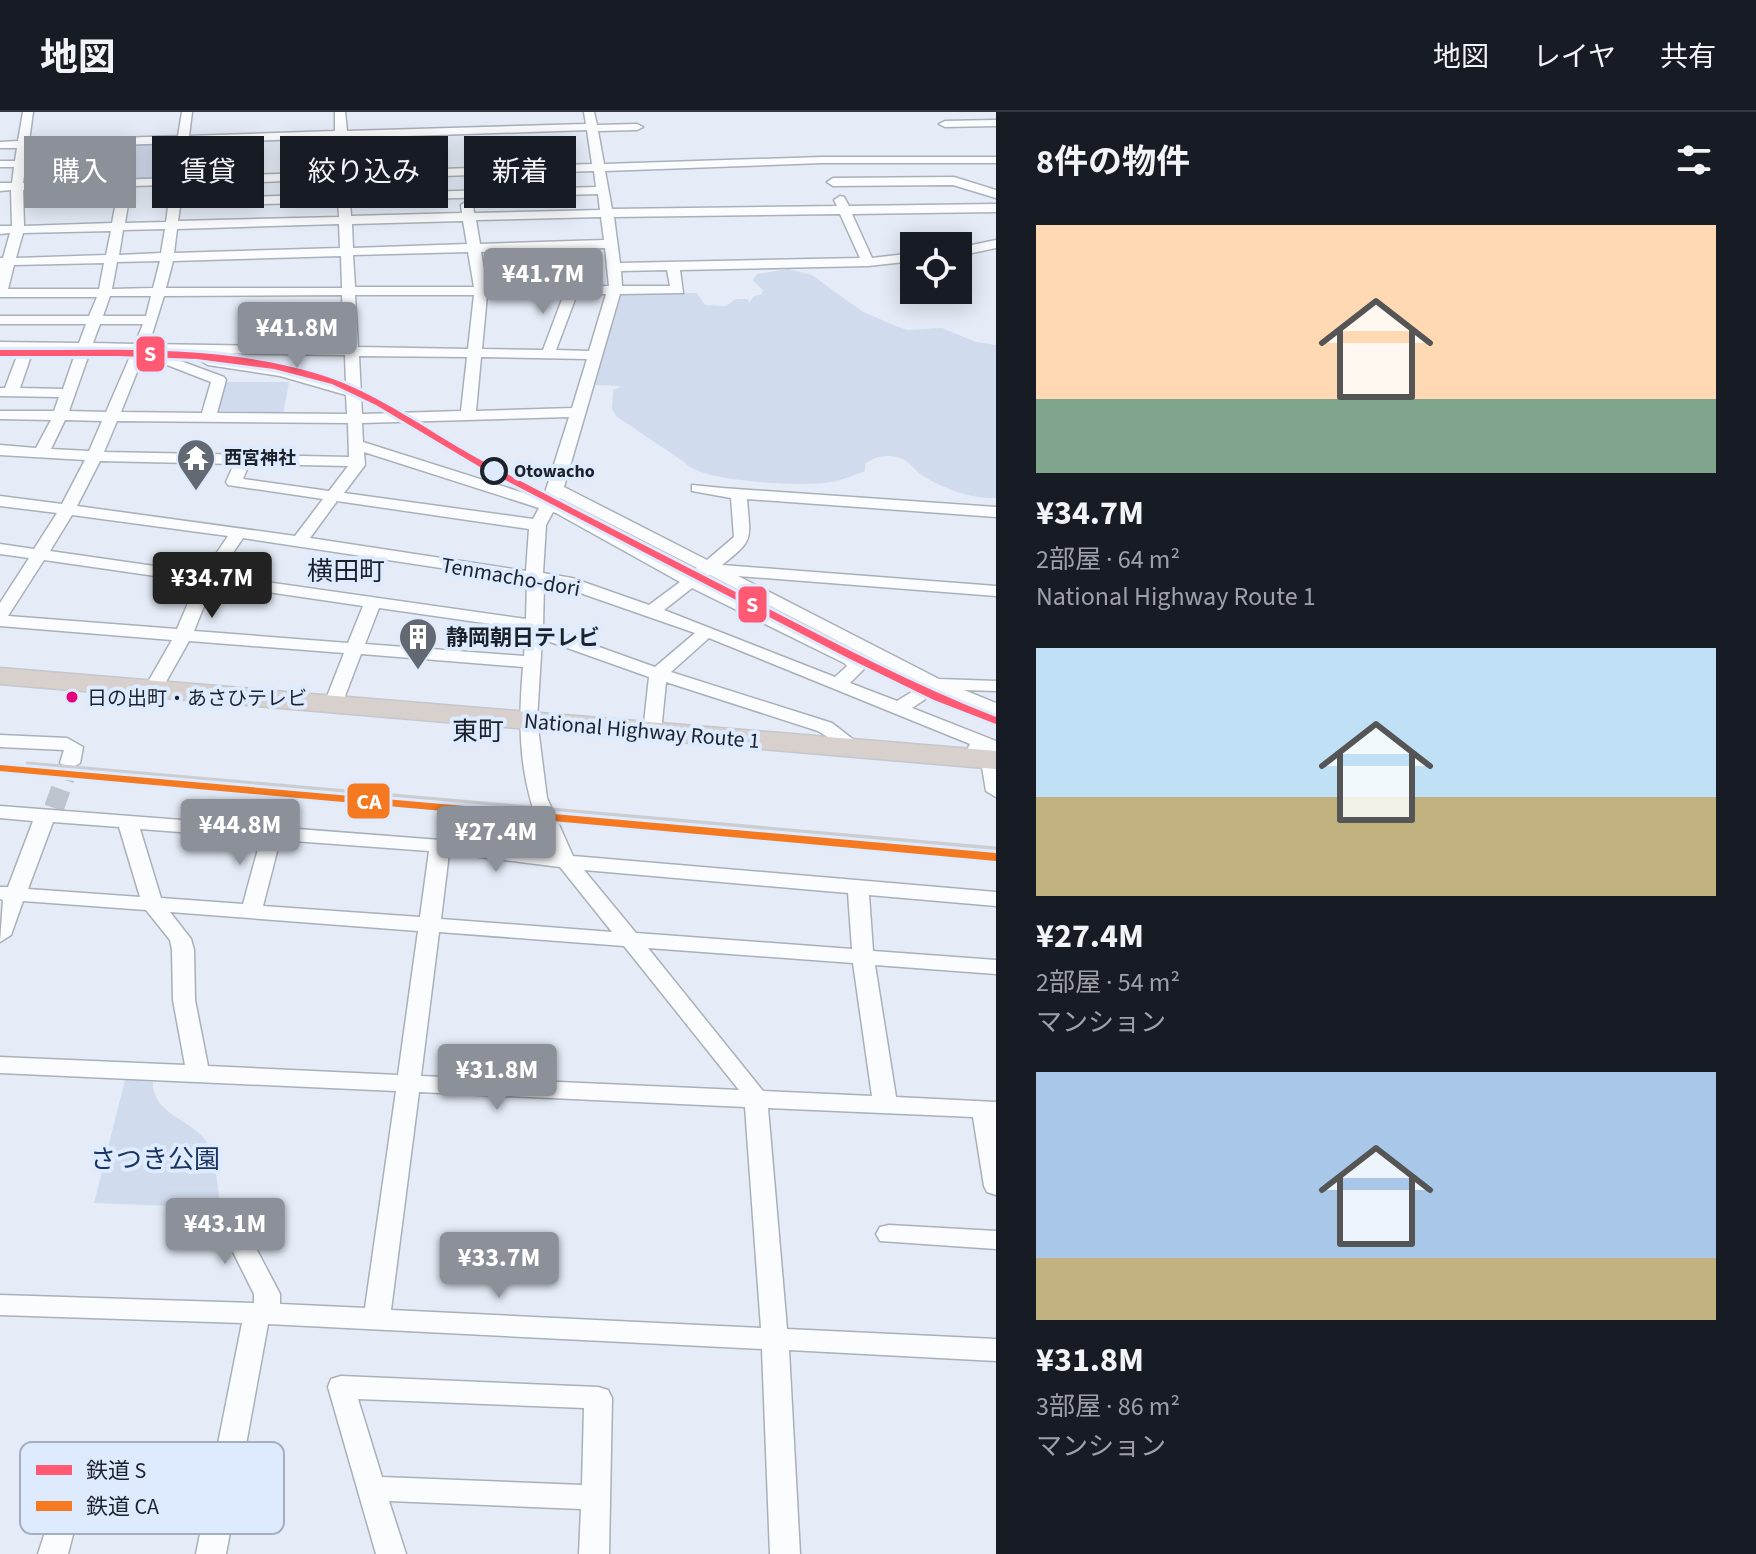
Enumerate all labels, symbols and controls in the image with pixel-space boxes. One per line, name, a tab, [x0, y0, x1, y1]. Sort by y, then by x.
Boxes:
text: 地図	[40, 31, 116, 85]
text: 地図	[1433, 37, 1489, 77]
text: レイヤ	[1533, 37, 1616, 77]
text: 共有	[1660, 37, 1716, 77]
chip: 購入	[24, 136, 136, 208]
chip: 賃貸	[152, 136, 264, 208]
chip: 絞り込み	[280, 136, 448, 208]
chip: 新着	[464, 136, 576, 208]
text: 8件の物件	[1036, 138, 1190, 187]
icon: filters	[1672, 138, 1716, 182]
map controls	[900, 232, 972, 304]
button: locate	[900, 232, 972, 304]
pin: ¥41.7M	[478, 248, 608, 316]
text: ¥41.7M	[502, 255, 584, 292]
icon: home	[1304, 277, 1448, 421]
pin: ¥41.8M	[232, 302, 362, 370]
text: ¥41.8M	[256, 309, 338, 346]
line badge: S	[135, 335, 166, 373]
text: S	[144, 338, 156, 370]
temple icon: 西宮神社	[175, 437, 217, 492]
place label: 西宮神社	[224, 446, 296, 471]
marker: Otowacho	[481, 458, 507, 484]
place label: Otowacho	[514, 459, 595, 484]
text: ¥34.7M	[1036, 489, 1144, 538]
text: 2部屋 · 64 m²	[1036, 541, 1180, 578]
street label: Tenmacho-dori	[439, 549, 583, 605]
pin: ¥34.7M	[147, 552, 277, 620]
district label: 横田町	[307, 553, 385, 590]
text: ¥34.7M	[171, 559, 253, 596]
text: National Highway Route 1	[1036, 578, 1316, 615]
line badge: S	[737, 585, 768, 624]
text: S	[746, 589, 758, 621]
building icon: 静岡朝日テレビ	[397, 616, 439, 671]
place label: 静岡朝日テレビ	[446, 622, 600, 654]
place label: 日の出町・あさひテレビ	[87, 685, 307, 713]
marker: 日の出町・あさひテレビ	[64, 689, 80, 705]
icon: home	[1304, 700, 1448, 844]
street label: National Highway Route 1	[523, 705, 761, 757]
district label: 東町	[452, 713, 504, 750]
line badge: CA	[346, 782, 391, 820]
text: CA	[356, 786, 382, 818]
pin: ¥44.8M	[175, 799, 305, 867]
text: ¥44.8M	[199, 806, 281, 843]
pin: ¥27.4M	[431, 806, 561, 874]
text: ¥27.4M	[455, 813, 537, 850]
text: ¥27.4M	[1036, 912, 1144, 961]
text: 2部屋 · 54 m²	[1036, 964, 1180, 1001]
text: マンション	[1036, 1004, 1166, 1041]
pin: ¥31.8M	[432, 1044, 562, 1112]
text: ¥31.8M	[456, 1051, 538, 1088]
icon: home	[1304, 1124, 1448, 1268]
park label: さつき公園	[90, 1141, 220, 1178]
pin: ¥43.1M	[160, 1198, 290, 1266]
text: ¥43.1M	[184, 1205, 266, 1242]
pin: ¥33.7M	[434, 1232, 564, 1300]
text: ¥33.7M	[458, 1239, 540, 1276]
text: ¥31.8M	[1036, 1336, 1144, 1385]
text: 3部屋 · 86 m²	[1036, 1388, 1180, 1425]
text: マンション	[1036, 1428, 1166, 1465]
legend	[20, 1442, 284, 1534]
text: 鉄道 S	[86, 1455, 146, 1487]
text: 鉄道 CA	[86, 1491, 159, 1523]

